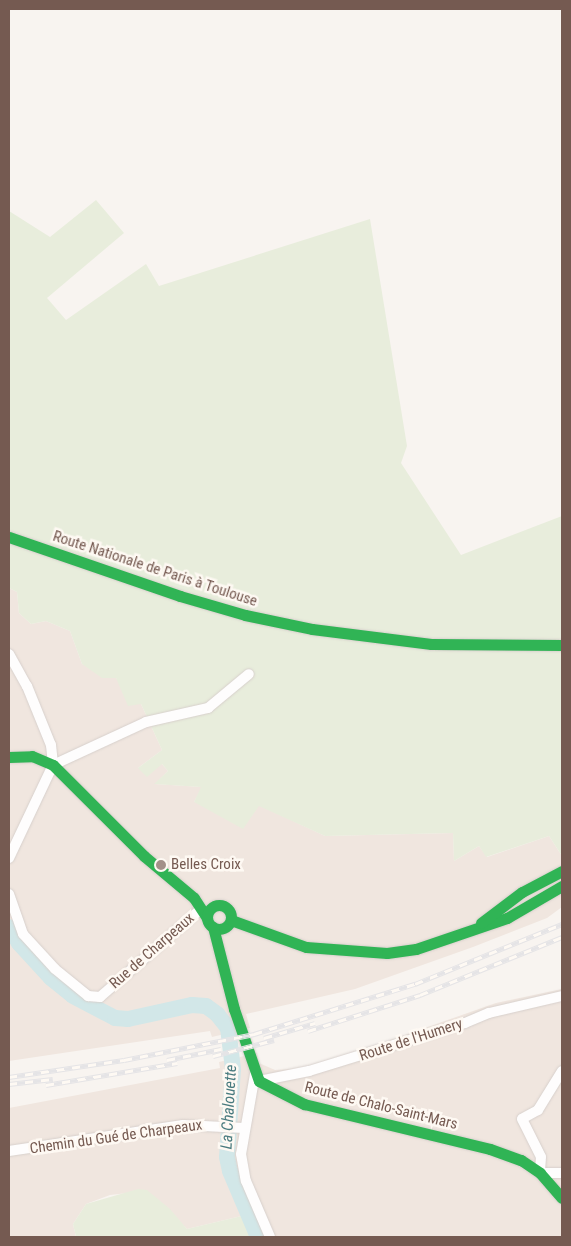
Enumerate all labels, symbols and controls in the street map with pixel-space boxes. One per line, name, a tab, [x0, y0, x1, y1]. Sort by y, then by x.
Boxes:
street label: Route Nationale de Paris à Toulouse	[50, 527, 260, 611]
place label: Belles Croix	[171, 856, 241, 874]
marker: Belles Croix	[155, 859, 167, 871]
street label: Rue de Charpeaux	[106, 909, 198, 993]
street label: Route de l'Humery	[357, 1015, 465, 1065]
water label: La Chalouette	[217, 1064, 241, 1150]
street label: Route de Chalo-Saint-Mars	[303, 1078, 459, 1134]
street label: Chemin du Gué de Charpeaux	[29, 1116, 203, 1158]

